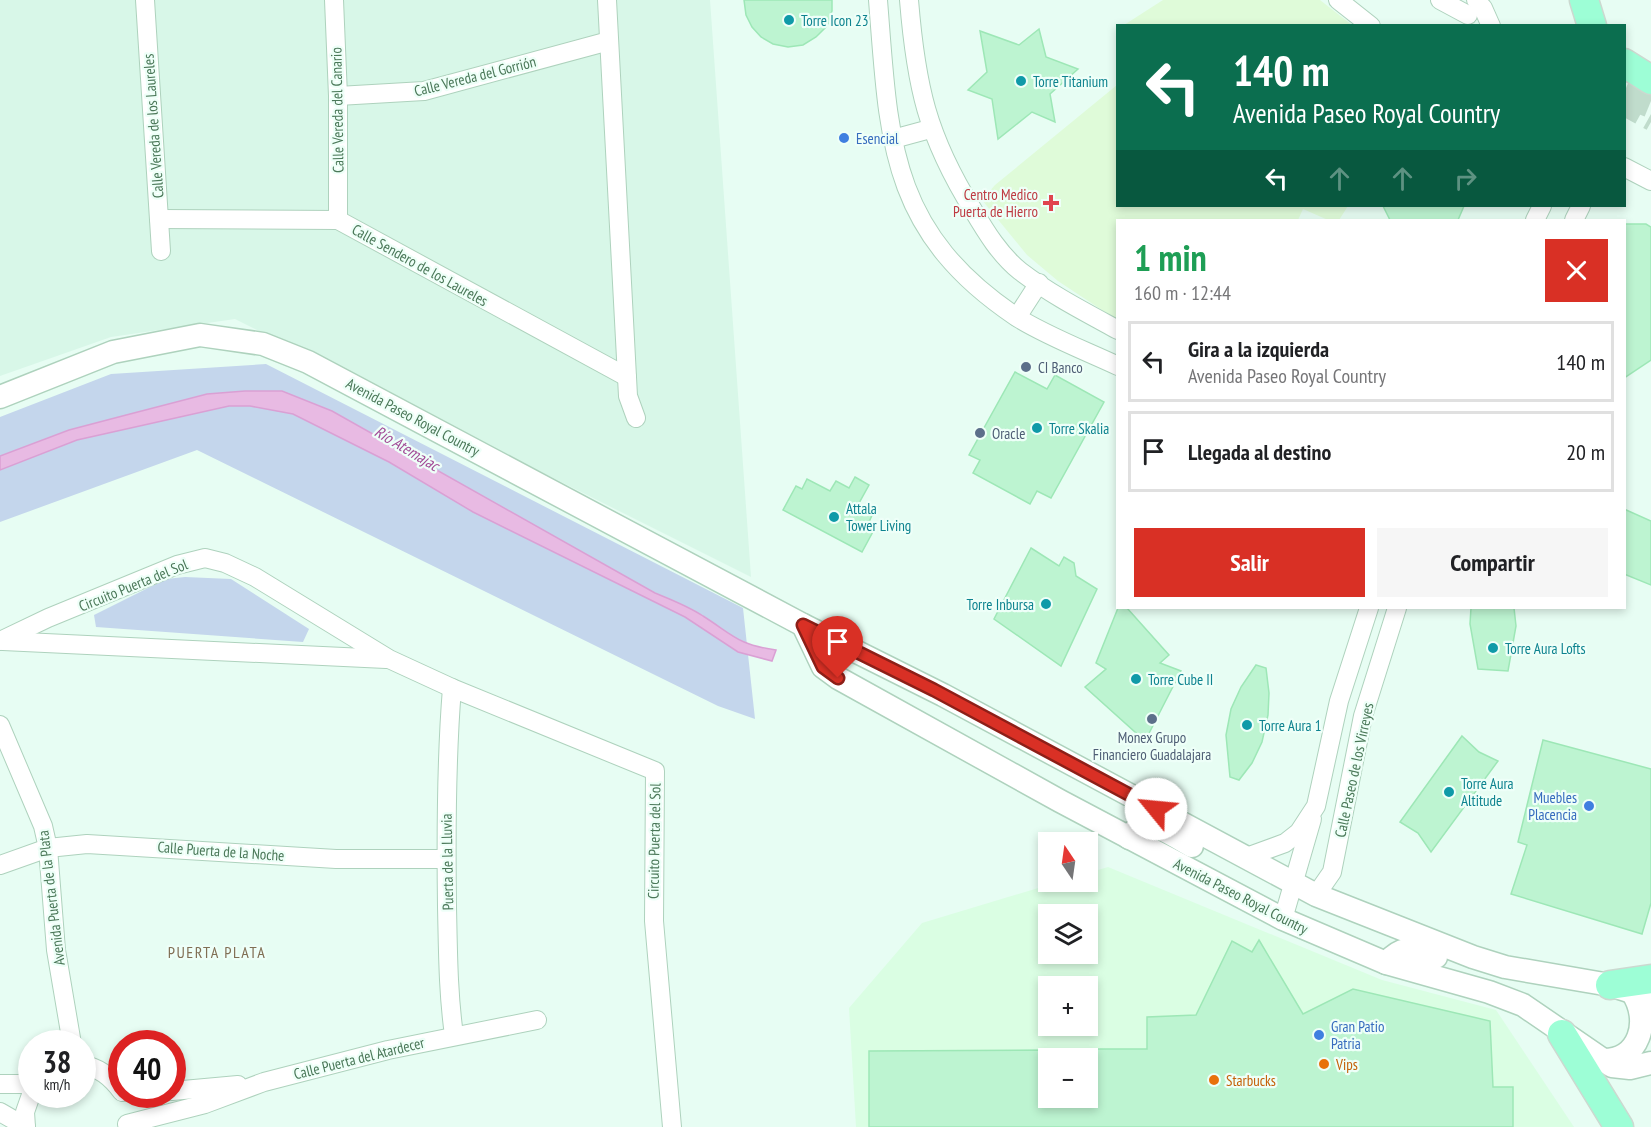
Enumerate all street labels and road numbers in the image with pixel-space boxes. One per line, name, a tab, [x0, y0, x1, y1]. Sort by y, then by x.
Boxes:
street label: Calle Vereda del Canario	[326, 47, 348, 173]
street label: Calle Vereda del Gorrión	[412, 52, 538, 100]
street label: Calle Vereda de los Laureles	[138, 53, 168, 199]
street label: Calle Sendero de los Laureles	[349, 220, 491, 310]
street label: Avenida Paseo Royal Country	[343, 374, 483, 460]
street label: Circuito Puerta del Sol	[76, 554, 191, 615]
street label: Calle Paseo de los Virreyes	[1330, 701, 1378, 839]
street label: Circuito Puerta del Sol	[643, 783, 665, 899]
street label: Puerta de la Lluvia	[437, 813, 457, 911]
street label: Avenida Puerta de la Plata	[33, 829, 69, 967]
street label: Calle Puerta de la Noche	[157, 837, 285, 865]
street label: Avenida Paseo Royal Country	[1171, 854, 1312, 938]
street label: Calle Puerta del Atardecer	[292, 1032, 427, 1083]

